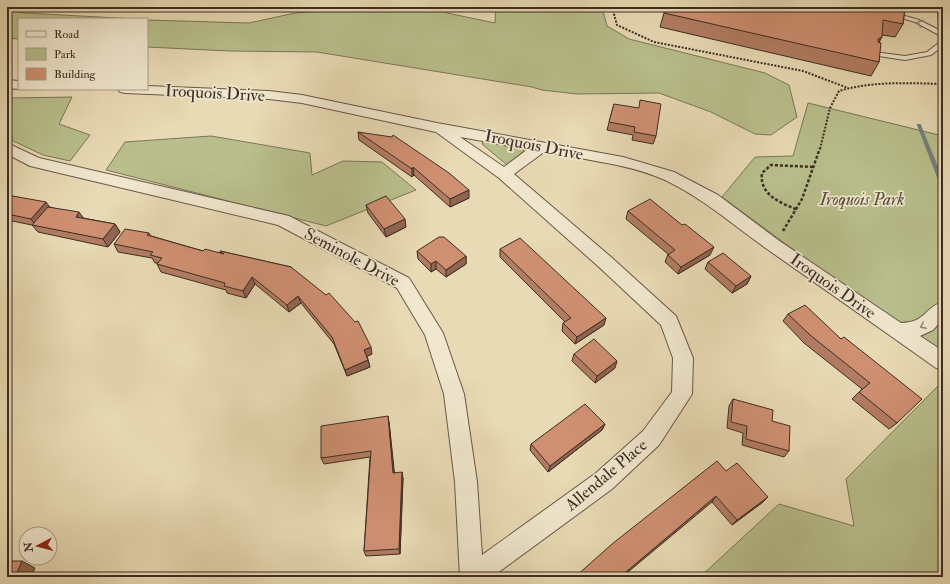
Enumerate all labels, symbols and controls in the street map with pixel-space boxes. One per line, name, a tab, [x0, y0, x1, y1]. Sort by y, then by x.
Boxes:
legend	[18, 18, 148, 90]
one-way arrow	[917, 20, 924, 28]
text: Road	[54, 27, 79, 42]
text: Park	[54, 47, 76, 62]
text: Building	[54, 67, 97, 82]
street label: Iroquois Drive	[165, 80, 265, 106]
street label: Iroquois Drive	[483, 125, 585, 165]
park label: Iroquois Park	[819, 189, 904, 210]
street label: Seminole Drive	[301, 223, 403, 291]
street label: Iroquois Drive	[786, 249, 880, 323]
one-way arrow	[920, 321, 927, 329]
street label: Allendale Place	[560, 435, 651, 516]
north arrow	[18, 526, 58, 566]
text: N	[21, 540, 36, 554]

